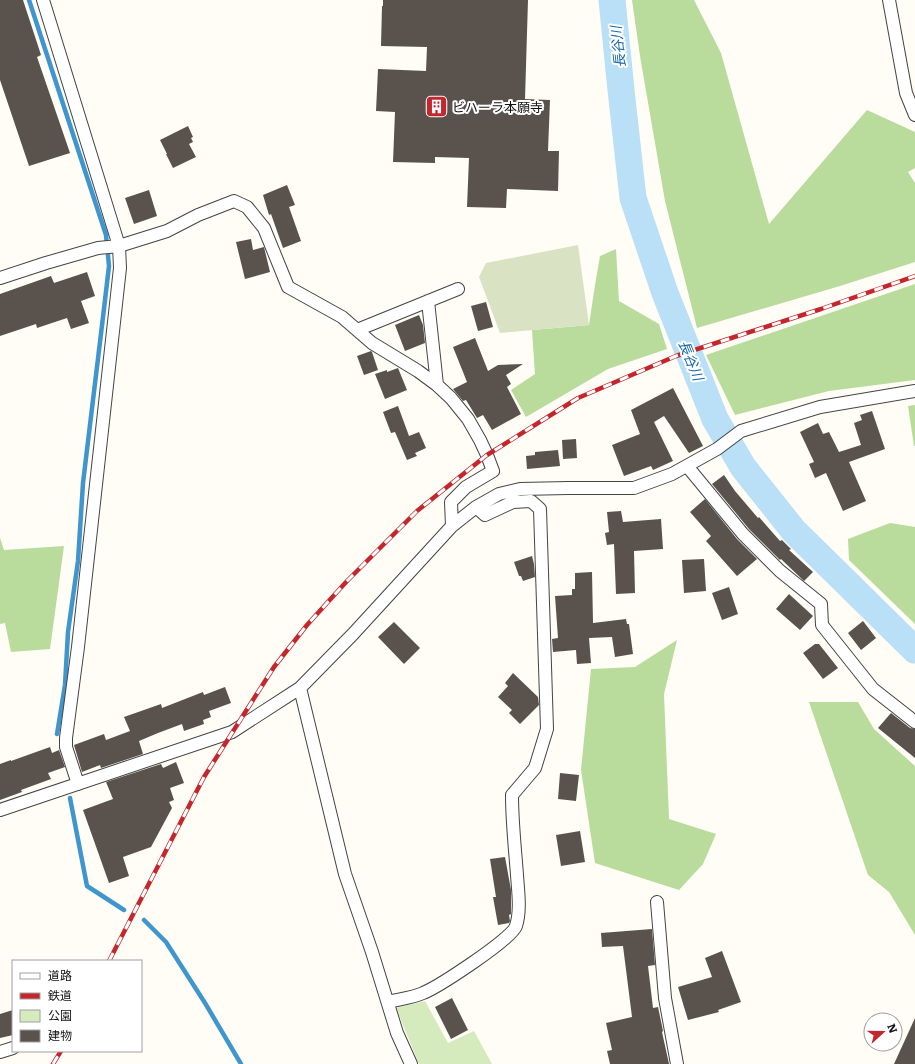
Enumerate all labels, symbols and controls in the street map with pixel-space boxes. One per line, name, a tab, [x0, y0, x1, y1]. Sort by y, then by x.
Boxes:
water label: 長谷川	[605, 23, 629, 69]
building icon: ビハーラ本願寺	[424, 93, 450, 119]
place label: ビハーラ本願寺	[452, 97, 543, 116]
water label: 長谷川	[675, 337, 710, 385]
legend	[12, 960, 142, 1052]
text: 道路	[48, 966, 72, 984]
text: 鉄道	[48, 986, 72, 1004]
text: 公園	[48, 1006, 72, 1024]
north arrow	[863, 1012, 903, 1052]
text: N	[884, 1021, 902, 1035]
text: 建物	[48, 1026, 72, 1044]

